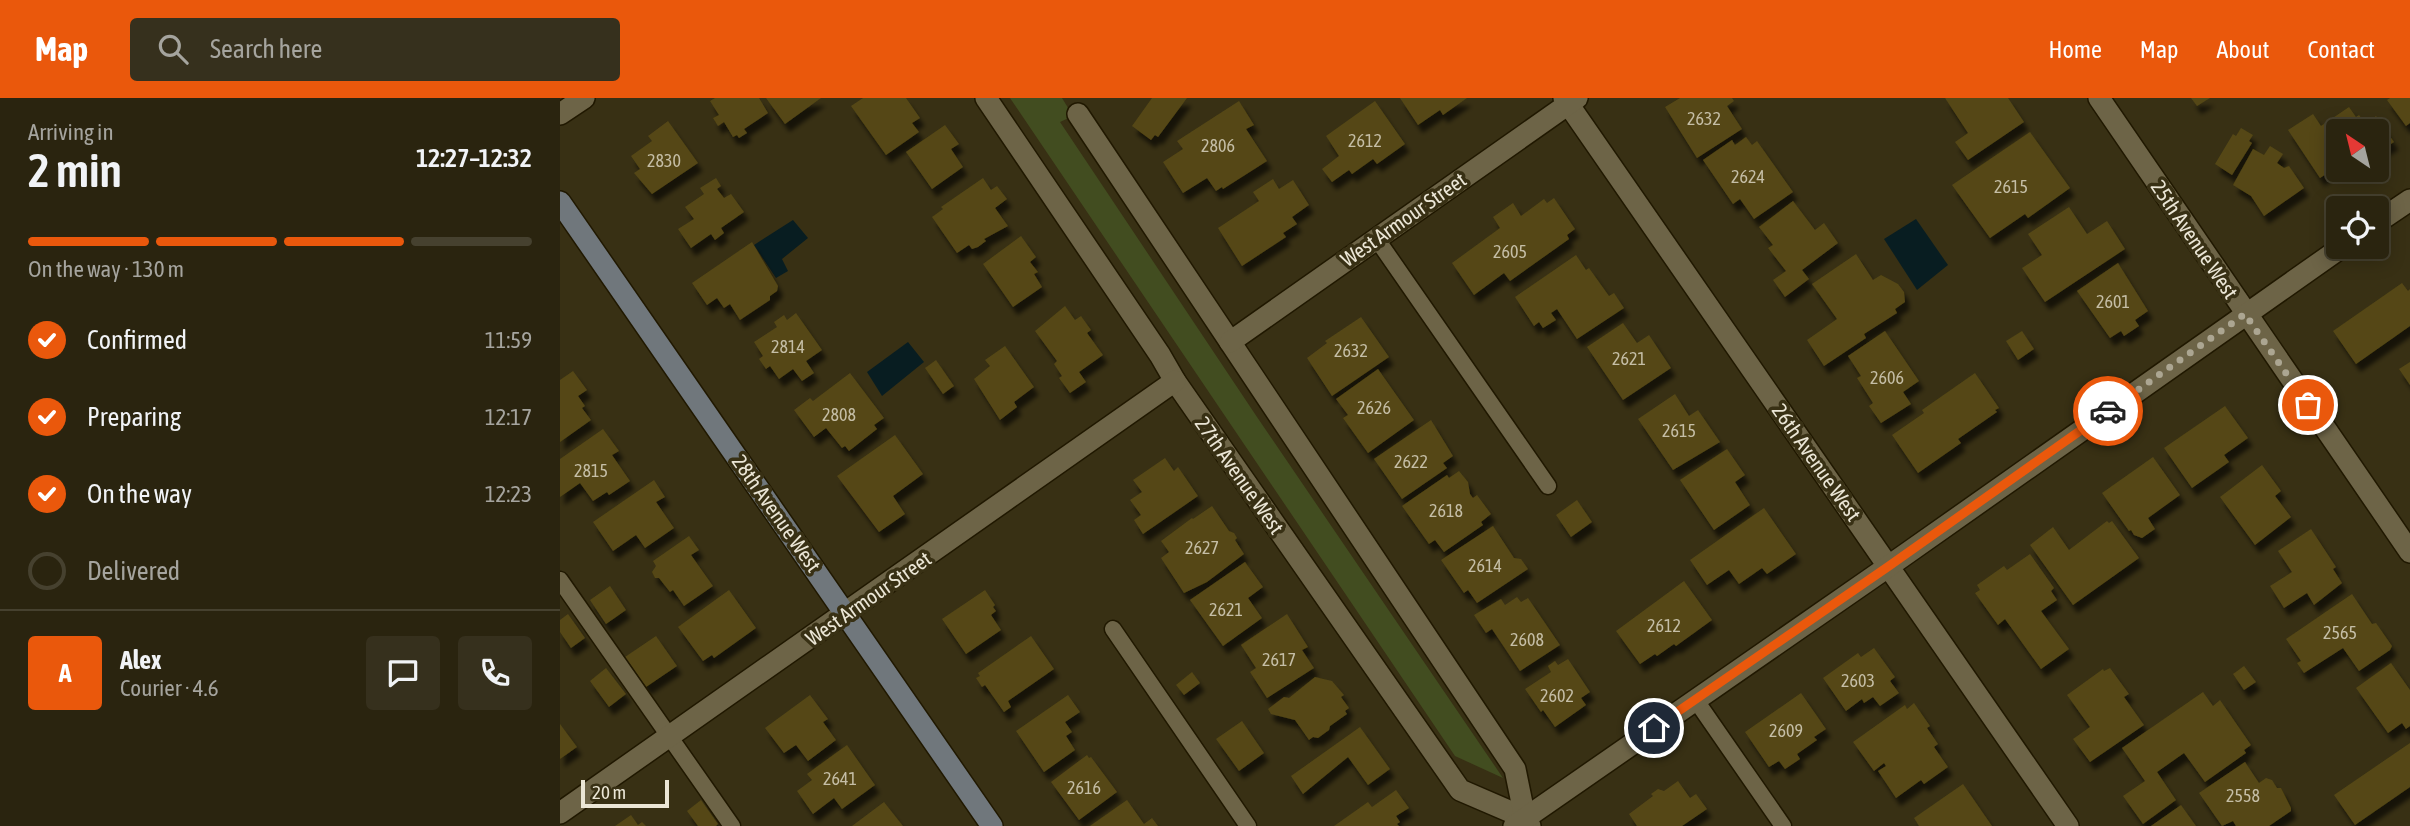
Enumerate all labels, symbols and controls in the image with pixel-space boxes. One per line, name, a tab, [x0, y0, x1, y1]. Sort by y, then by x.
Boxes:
search box	[130, 18, 620, 81]
text: Map	[35, 30, 88, 68]
icon: search	[154, 30, 192, 68]
text: Search here	[210, 34, 322, 64]
text: Home	[2048, 36, 2102, 63]
text: Map	[2140, 36, 2178, 63]
text: About	[2216, 36, 2269, 63]
text: Contact	[2307, 36, 2375, 63]
house number: 2632	[1687, 108, 1721, 129]
text: Arriving in	[28, 119, 114, 145]
north arrow	[2326, 119, 2389, 182]
map controls	[2326, 119, 2389, 259]
house number: 2612	[1348, 130, 1382, 151]
house number: 2806	[1201, 135, 1235, 156]
text: 12:27–12:32	[416, 143, 532, 173]
text: 2 min	[28, 144, 122, 197]
house number: 2830	[647, 150, 681, 171]
house number: 2624	[1731, 166, 1765, 187]
street label: West Armour Street	[1336, 167, 1470, 271]
street label: 25th Avenue West	[2147, 175, 2243, 303]
house number: 2615	[1994, 176, 2028, 197]
button: locate	[2326, 196, 2389, 259]
house number: 2605	[1493, 241, 1527, 262]
text: On the way · 130 m	[28, 256, 184, 282]
house number: 2601	[2096, 291, 2130, 312]
icon: check	[28, 321, 66, 359]
text: Confirmed	[87, 325, 187, 355]
text: 11:59	[485, 327, 532, 353]
house number: 2814	[771, 336, 805, 357]
house number: 2632	[1334, 340, 1368, 361]
house number: 2621	[1612, 348, 1646, 369]
house number: 2606	[1870, 367, 1904, 388]
pin	[2278, 375, 2338, 435]
courier	[2073, 376, 2143, 446]
icon: bag	[2289, 386, 2327, 424]
icon: car	[2089, 392, 2127, 430]
house number: 2626	[1357, 397, 1391, 418]
icon: check	[28, 398, 66, 436]
street label: 26th Avenue West	[1768, 399, 1866, 525]
text: Preparing	[87, 402, 181, 432]
text: 12:17	[485, 404, 532, 430]
house number: 2808	[822, 404, 856, 425]
street label: 27th Avenue West	[1191, 412, 1289, 538]
house number: 2615	[1662, 420, 1696, 441]
street label: 28th Avenue West	[728, 450, 826, 576]
house number: 2622	[1394, 451, 1428, 472]
house number: 2815	[574, 460, 608, 481]
icon: check	[28, 475, 66, 513]
text: On the way	[87, 479, 192, 509]
text: 12:23	[485, 481, 532, 507]
house number: 2618	[1429, 500, 1463, 521]
house number: 2627	[1185, 537, 1219, 558]
street label: West Armour Street	[801, 546, 935, 650]
house number: 2614	[1468, 555, 1502, 576]
text: Delivered	[87, 556, 180, 586]
house number: 2621	[1209, 599, 1243, 620]
house number: 2612	[1647, 615, 1681, 636]
house number: 2565	[2323, 622, 2357, 643]
house number: 2608	[1510, 629, 1544, 650]
button: chat	[366, 636, 440, 710]
button: phone	[458, 636, 532, 710]
text: Alex	[120, 645, 161, 675]
house number: 2617	[1262, 649, 1296, 670]
text: A	[59, 658, 71, 688]
house number: 2603	[1841, 670, 1875, 691]
text: Courier · 4.6	[120, 675, 219, 701]
house number: 2602	[1540, 685, 1574, 706]
pin	[1624, 698, 1684, 758]
icon: home	[1635, 709, 1673, 747]
house number: 2609	[1769, 720, 1803, 741]
house number: 2641	[823, 768, 857, 789]
scale bar	[581, 777, 668, 809]
house number: 2616	[1067, 777, 1101, 798]
text: 20 m	[592, 781, 626, 803]
house number: 2558	[2226, 785, 2260, 806]

